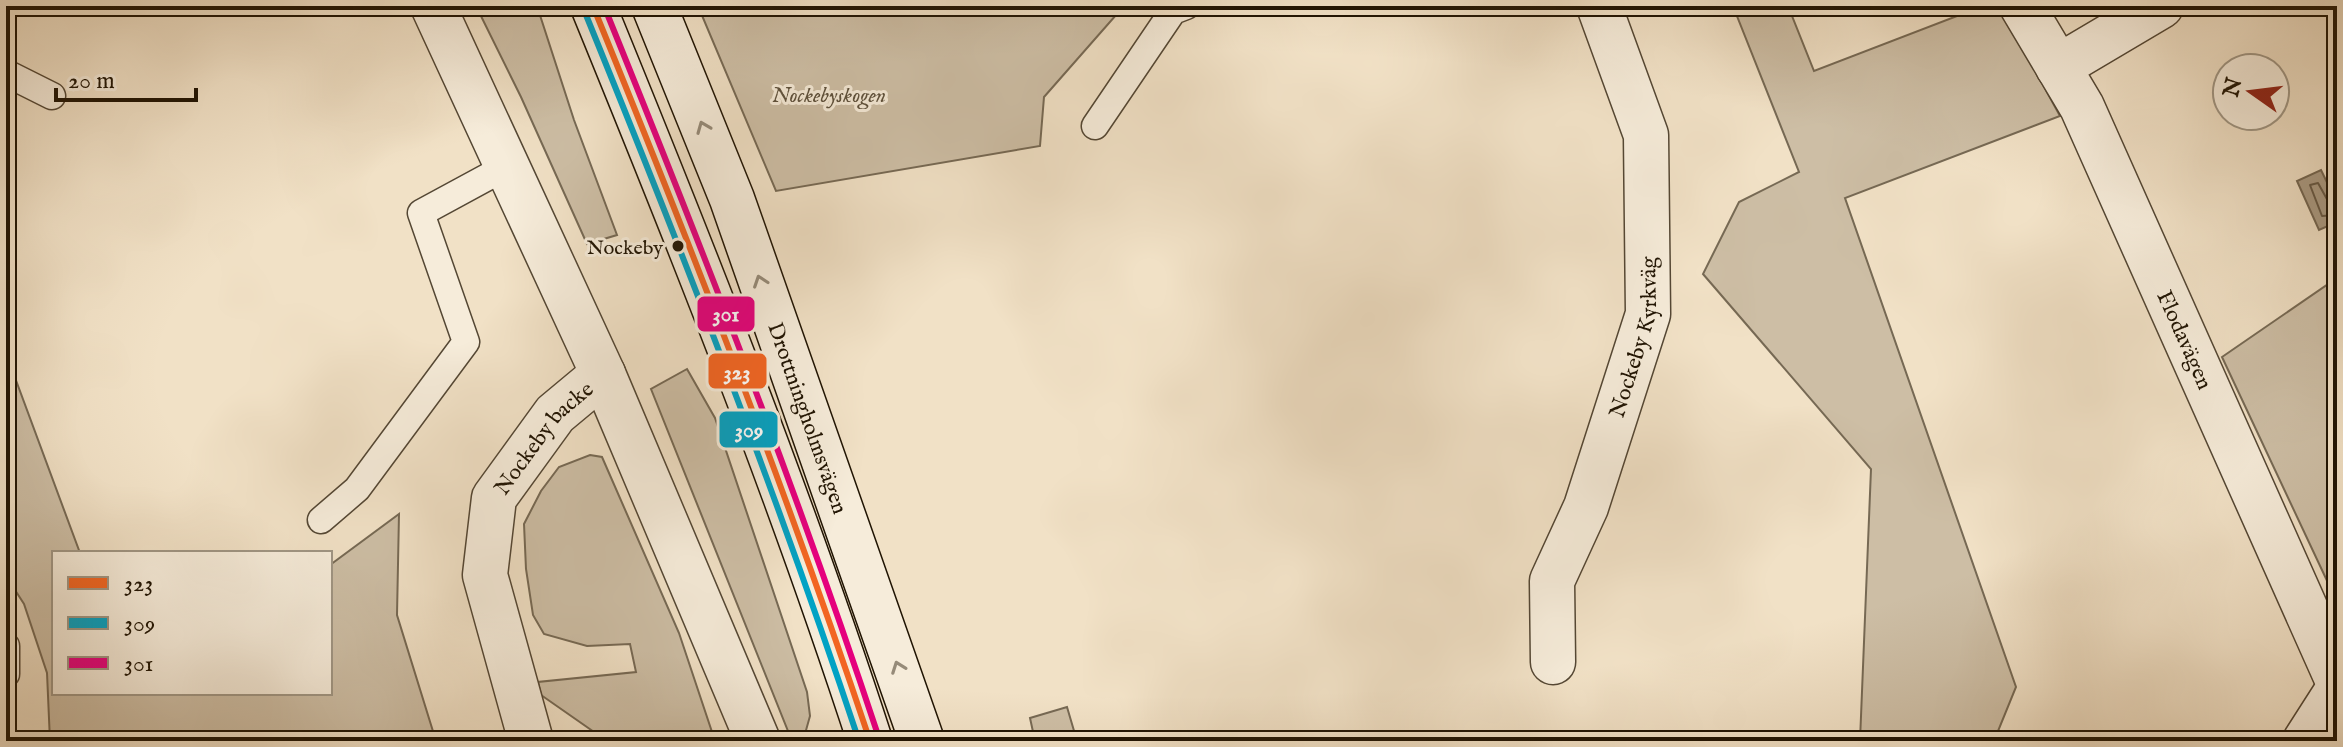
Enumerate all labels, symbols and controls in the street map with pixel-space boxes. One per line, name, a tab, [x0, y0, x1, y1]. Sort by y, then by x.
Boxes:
scale bar	[56, 52, 196, 102]
north arrow	[2211, 52, 2291, 132]
text: 20 m	[68, 66, 115, 97]
text: N	[2217, 75, 2249, 101]
park label: Nockebyskogen	[772, 82, 886, 110]
one-way arrow	[696, 121, 712, 135]
place label: Nockeby	[587, 236, 663, 261]
marker: Nockeby	[670, 238, 686, 254]
street label: Nockeby Kyrkväg	[1604, 255, 1664, 421]
one-way arrow	[754, 274, 770, 288]
street label: Flodavägen	[2149, 286, 2218, 395]
line badge: 301	[696, 295, 756, 333]
text: 301	[712, 301, 740, 329]
street label: Drottningholmsvägen	[760, 319, 853, 518]
line badge: 323	[707, 352, 768, 390]
text: 323	[724, 359, 750, 387]
street label: Nockeby backe	[489, 376, 600, 501]
line badge: 309	[718, 410, 779, 449]
text: 309	[735, 417, 763, 445]
legend	[52, 551, 332, 695]
text: 323	[124, 569, 153, 600]
text: 309	[124, 609, 155, 640]
text: 301	[124, 649, 154, 680]
one-way arrow	[891, 661, 907, 675]

